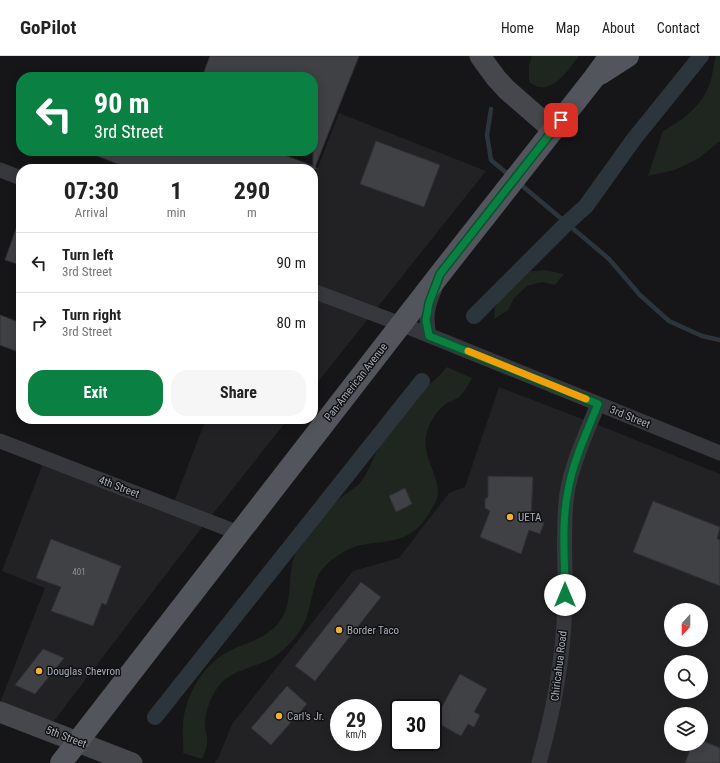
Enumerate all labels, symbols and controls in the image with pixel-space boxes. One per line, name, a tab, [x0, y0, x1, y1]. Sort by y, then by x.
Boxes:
text: GoPilot	[20, 16, 76, 39]
text: Home	[501, 20, 534, 36]
text: Map	[556, 20, 580, 36]
text: About	[602, 20, 635, 36]
text: Contact	[657, 20, 700, 36]
text: 90 m	[94, 87, 150, 120]
icon: left	[28, 88, 80, 140]
pin	[544, 103, 578, 137]
icon: arrive	[550, 109, 572, 131]
text: 3rd Street	[94, 121, 163, 142]
text: 07:30	[64, 177, 119, 205]
text: 1	[170, 177, 182, 205]
text: 290	[234, 177, 270, 205]
text: Arrival	[75, 205, 108, 220]
text: min	[167, 205, 186, 220]
text: m	[247, 205, 257, 220]
text: Turn left	[62, 246, 113, 264]
icon: left	[28, 252, 50, 274]
text: 90 m	[276, 254, 306, 272]
text: 3rd Street	[62, 264, 112, 279]
text: Turn right	[62, 306, 121, 324]
icon: right	[28, 312, 50, 334]
text: 80 m	[276, 314, 306, 332]
text: 3rd Street	[62, 324, 112, 339]
street label: Pan-American Avenue	[322, 341, 390, 423]
button: Exit	[28, 370, 163, 416]
button: Share	[171, 370, 306, 416]
street label: 3rd Street	[608, 403, 652, 431]
street label: 4th Street	[97, 473, 141, 501]
place label: UETA	[518, 511, 542, 524]
marker: UETA	[505, 512, 515, 522]
house number: 401	[72, 567, 86, 577]
position arrow	[544, 574, 586, 616]
north arrow	[664, 603, 708, 647]
map controls	[664, 603, 708, 751]
place label: Border Taco	[347, 624, 400, 637]
marker: Border Taco	[334, 625, 344, 635]
street label: Chiricahua Road	[548, 630, 570, 702]
button: search	[664, 655, 708, 699]
place label: Douglas Chevron	[47, 665, 120, 678]
marker: Douglas Chevron	[34, 666, 44, 676]
speed limit sign: 30	[390, 699, 442, 751]
button: layers	[664, 707, 708, 751]
text: 29	[346, 708, 366, 732]
place label: Carl's Jr.	[287, 710, 324, 723]
marker: Carl's Jr.	[274, 711, 284, 721]
street label: 5th Street	[44, 723, 88, 751]
text: km/h	[346, 729, 366, 740]

